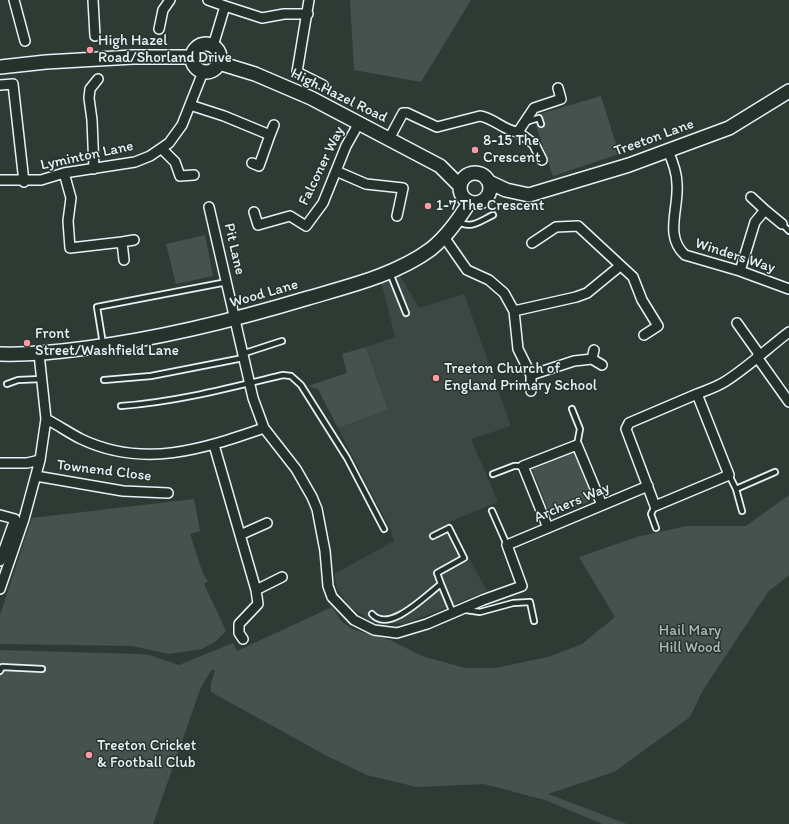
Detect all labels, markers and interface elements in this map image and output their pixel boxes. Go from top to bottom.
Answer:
place label: High Hazel Road/Shorland Drive [98,32,232,67]
marker: High Hazel Road/Shorland Drive [85,45,95,55]
street label: High Hazel Road [288,65,390,127]
street label: Treeton Lane [612,115,696,161]
street label: Falconer Way [295,124,349,208]
place label: 8-15 The Crescent [483,132,541,167]
street label: Lyminton Lane [39,137,135,175]
marker: 8-15 The Crescent [470,145,480,155]
place label: 1-7 The Crescent [436,197,544,215]
marker: 1-7 The Crescent [423,201,433,211]
street label: Pit Lane [219,221,249,277]
street label: Winders Way [693,235,777,277]
street label: Wood Lane [228,276,300,312]
place label: Front Street/Washfield Lane [35,325,179,360]
marker: Front Street/Washfield Lane [22,338,32,348]
place label: Treeton Church of England Primary School [444,360,597,395]
marker: Treeton Church of England Primary School [431,373,441,383]
street label: Townend Close [56,456,152,486]
street label: Archers Way [531,479,613,527]
park label: Hail Mary Hill Wood [659,622,721,657]
place label: Treeton Cricket & Football Club [97,737,196,772]
marker: Treeton Cricket & Football Club [84,750,94,760]

